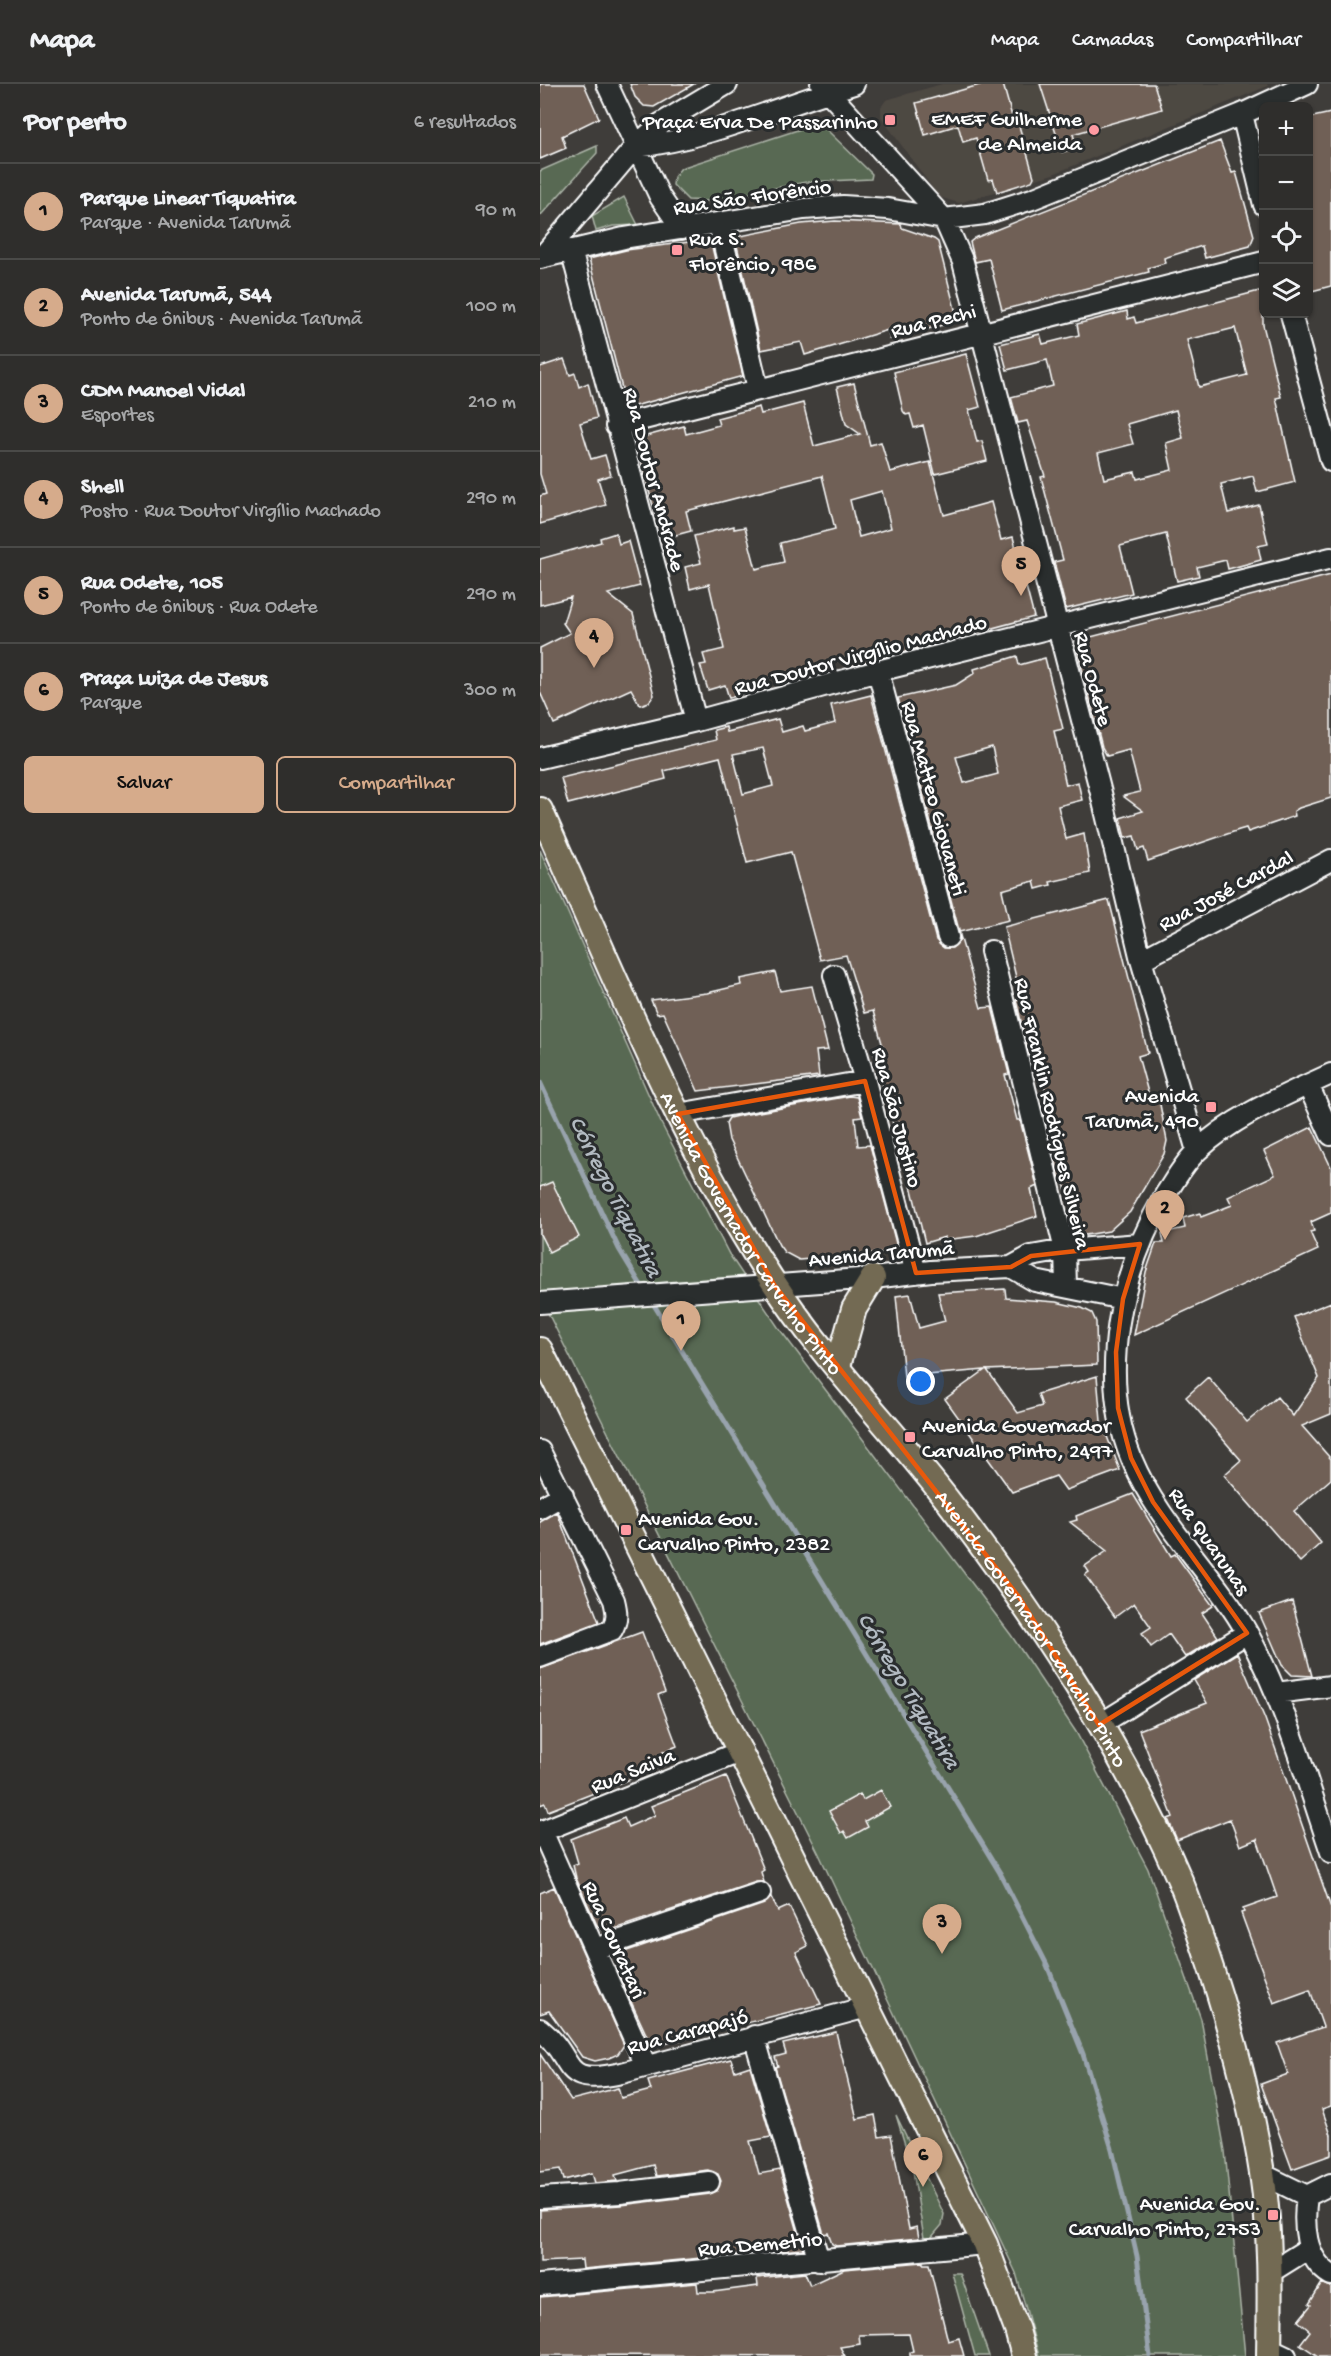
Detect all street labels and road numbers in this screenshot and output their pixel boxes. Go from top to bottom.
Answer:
street label: Rua São Florêncio [672,175,833,223]
street label: Rua Pechi [889,300,979,346]
street label: Rua Doutor Andrade [615,385,689,575]
street label: Rua Doutor Virgílio Machado [732,611,990,703]
street label: Rua Odete [1066,629,1116,730]
street label: Rua Matteo Giovaneti [894,699,971,899]
street label: Rua José Cardal [1155,846,1299,939]
street label: Rua Franklin Rodrigues Silveira [1006,976,1094,1253]
street label: Rua São Justino [864,1045,926,1191]
street label: Avenida Governador Carvalho Pinto [652,1088,847,1382]
street label: Avenida Tarumã [807,1237,956,1275]
street label: Rua Quarunas [1161,1483,1255,1602]
street label: Avenida Governador Carvalho Pinto [927,1486,1131,1773]
street label: Rua Saiva [588,1744,680,1801]
street label: Rua Couratari [575,1877,650,2004]
street label: Rua Carapajó [625,2005,751,2063]
street label: Rua Demetrio [697,2228,824,2264]

